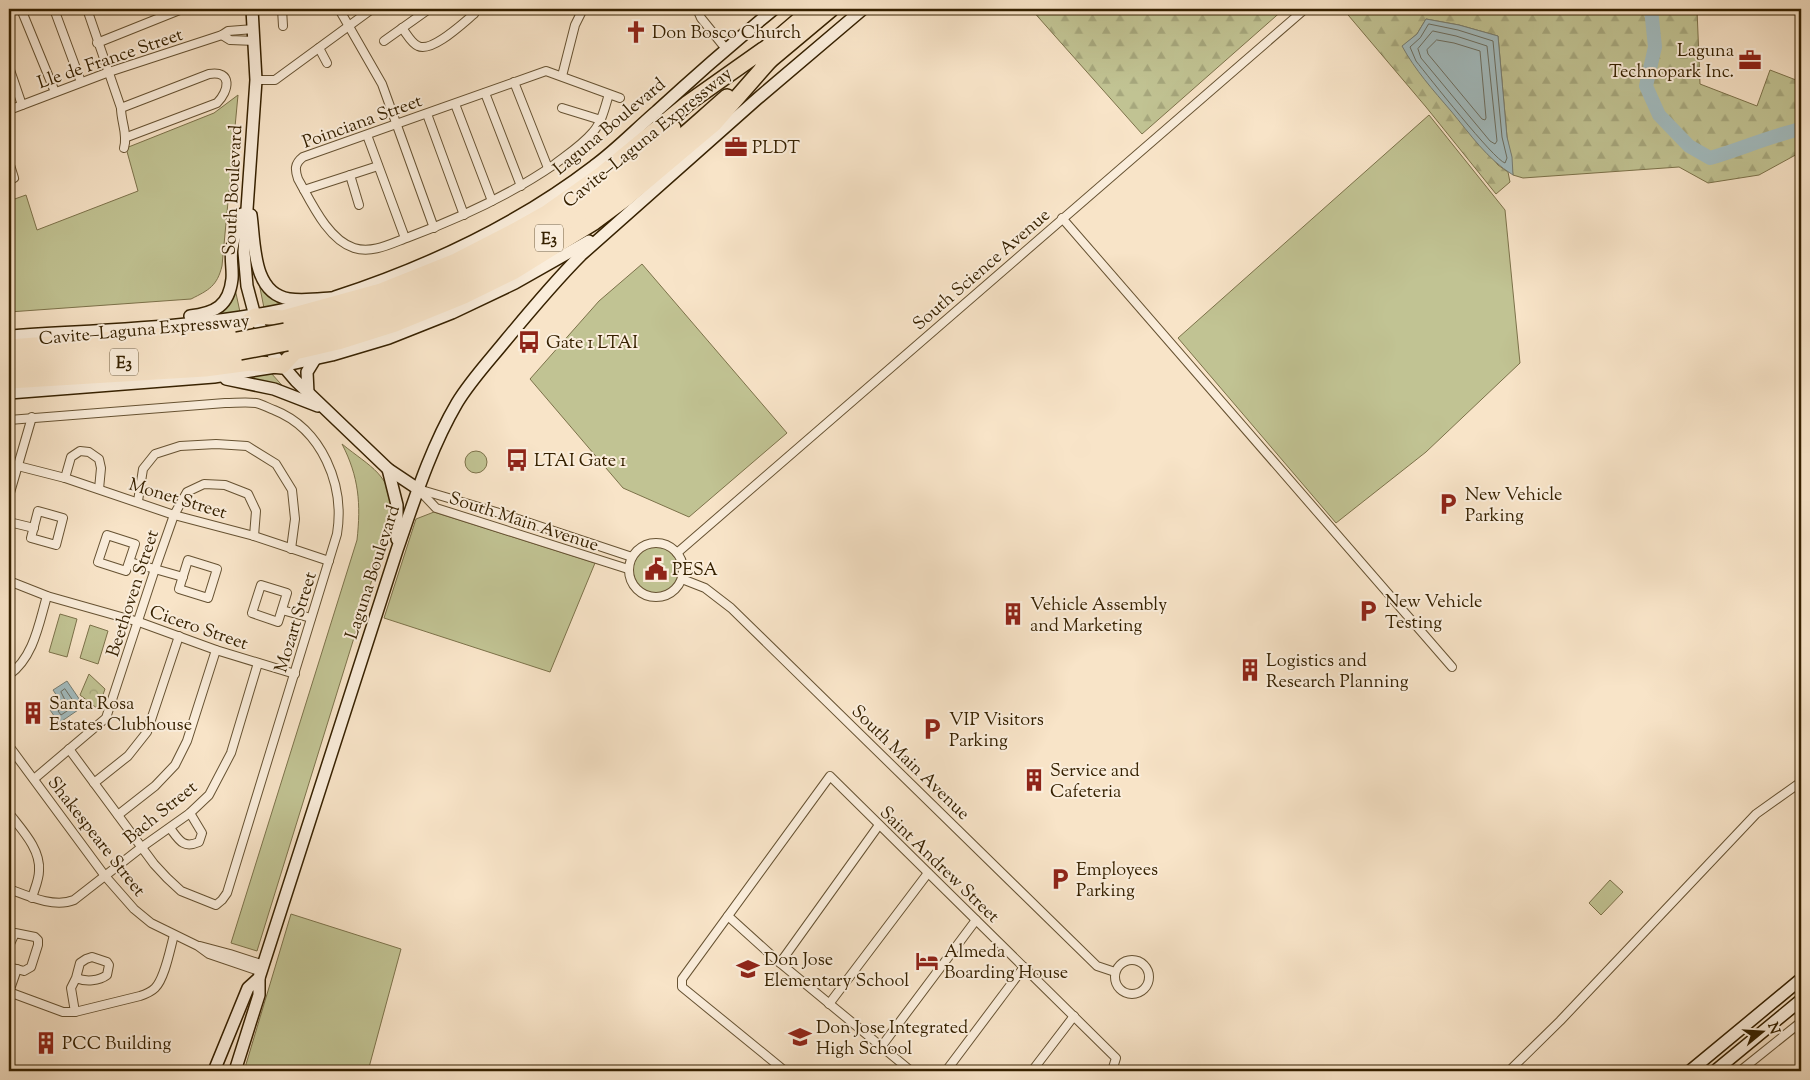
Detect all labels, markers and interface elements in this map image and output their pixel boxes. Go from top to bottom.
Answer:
church icon: Don Bosco Church [623,19,649,45]
place label: Don Bosco Church [652,21,802,47]
street label: Lle de France Street [34,23,187,97]
place label: Laguna Technopark Inc. [1609,39,1734,86]
office icon: Laguna Technopark Inc. [1737,47,1763,73]
street label: Cavite–Laguna Expressway [558,62,739,215]
street label: Laguna Boulevard [548,73,672,182]
street label: Poinciana Street [299,89,426,157]
street label: South Boulevard [218,124,250,256]
office icon: PLDT [723,134,749,160]
place label: PLDT [752,136,800,162]
street label: South Science Avenue [908,203,1057,338]
road number: E3 [535,224,563,252]
street label: Cavite–Laguna Expressway [38,309,251,353]
bus stop icon: Gate 1 LTAI [516,329,542,355]
place label: Gate 1 LTAI [546,331,638,357]
road number: E3 [110,348,138,376]
bus stop icon: LTAI Gate 1 [504,447,530,473]
place label: LTAI Gate 1 [534,449,626,475]
street label: Monet Street [125,473,230,527]
place label: New Vehicle Parking [1465,483,1562,530]
street label: South Main Avenue [445,486,602,559]
parking icon: New Vehicle Parking [1435,491,1461,517]
street label: Laguna Boulevard [340,502,408,643]
street label: Beethoven Street [101,527,167,660]
public building icon: PESA [643,556,669,582]
place label: PESA [672,558,718,584]
street label: Mozart Street [269,569,325,676]
place label: New Vehicle Testing [1385,590,1482,637]
place label: Vehicle Assembly and Marketing [1030,593,1167,640]
parking icon: New Vehicle Testing [1355,598,1381,624]
street label: Cicero Street [146,600,251,658]
building icon: Vehicle Assembly and Marketing [1000,601,1026,627]
place label: Logistics and Research Planning [1266,649,1409,696]
building icon: Logistics and Research Planning [1237,657,1263,683]
place label: Santa Rosa Estates Clubhouse [49,692,192,739]
building icon: Santa Rosa Estates Clubhouse [20,700,46,726]
street label: South Main Avenue [844,700,975,827]
place label: VIP Visitors Parking [949,708,1044,755]
parking icon: VIP Visitors Parking [919,716,945,742]
place label: Service and Cafeteria [1050,759,1140,806]
building icon: Service and Cafeteria [1021,767,1047,793]
street label: Shakespeare Street [40,772,151,903]
street label: Bach Street [119,776,204,851]
street label: Saint Andrew Street [873,801,1005,930]
place label: Employees Parking [1076,858,1158,905]
parking icon: Employees Parking [1047,866,1073,892]
place label: Almeda Boarding House [944,940,1068,987]
place label: Don Jose Elementary School [764,948,909,995]
hotel icon: Almeda Boarding House [914,948,940,974]
school or university icon: Don Jose Elementary School [735,956,761,982]
north arrow [1738,1008,1788,1058]
place label: Don Jose Integrated High School [816,1016,968,1063]
text: N [1761,1020,1784,1037]
school or university icon: Don Jose Integrated High School [787,1024,813,1050]
building icon: PCC Building [33,1030,59,1056]
place label: PCC Building [62,1032,171,1058]

